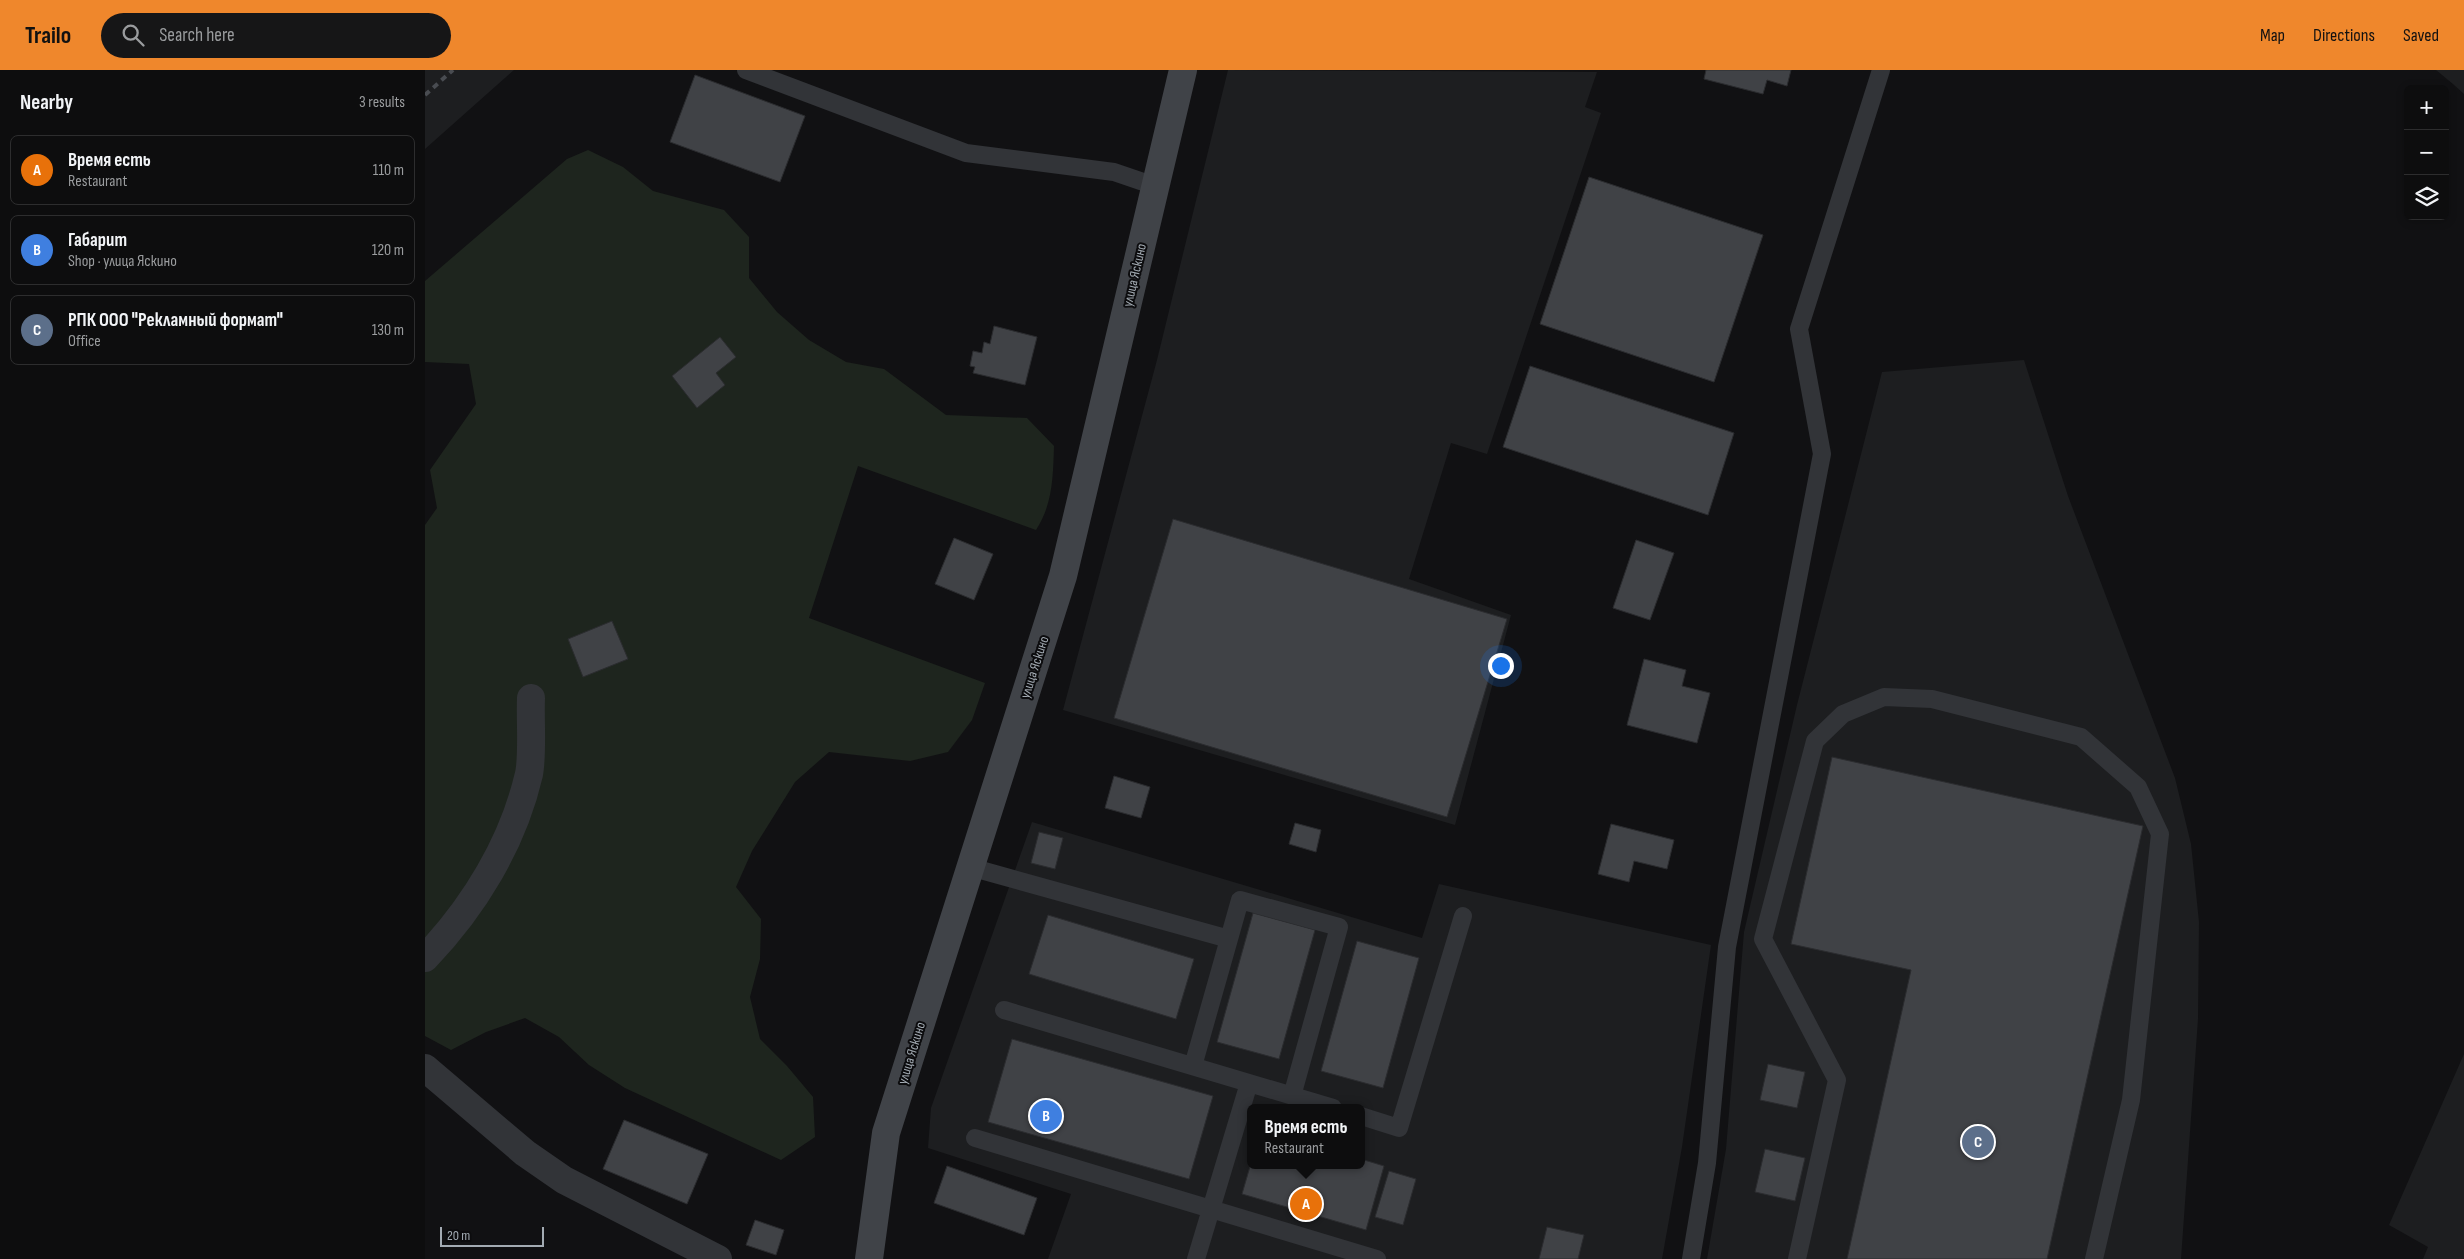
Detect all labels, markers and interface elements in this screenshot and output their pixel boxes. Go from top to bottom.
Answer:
search box [101,13,451,58]
text: Trailo [25,21,71,50]
icon: search [119,21,147,49]
text: Search here [159,24,235,47]
text: Map [2260,25,2285,46]
text: Directions [2313,25,2375,46]
text: Saved [2403,25,2439,46]
map controls [2404,85,2449,220]
button: + [2404,85,2449,130]
text: Nearby [20,90,73,115]
text: 3 results [359,93,405,112]
button: − [2404,130,2449,175]
text: Время есть [68,149,151,172]
text: A [33,161,41,180]
text: 110 m [373,161,404,180]
text: Restaurant [68,172,127,191]
button: layers [2404,175,2449,220]
text: Габарит [68,229,127,252]
text: B [33,241,41,260]
text: 120 m [372,241,404,260]
street label: улица Яскино [1119,242,1150,308]
text: Shop · улица Яскино [68,252,177,271]
text: РПК ООО "Рекламный формат" [68,309,283,332]
text: C [33,321,41,340]
text: 130 m [372,321,404,340]
text: Office [68,332,101,351]
street label: улица Яскино [1016,634,1053,700]
your location [1488,653,1514,679]
street label: улица Яскино [894,1020,929,1086]
pin: B [1030,1097,1062,1135]
popup [1247,1104,1365,1169]
text: Время есть [1265,1116,1347,1139]
pin: C [1962,1123,1994,1161]
text: Restaurant [1265,1139,1324,1158]
pin: A [1290,1185,1322,1223]
scale bar [440,1224,544,1247]
text: 20 m [447,1227,470,1244]

